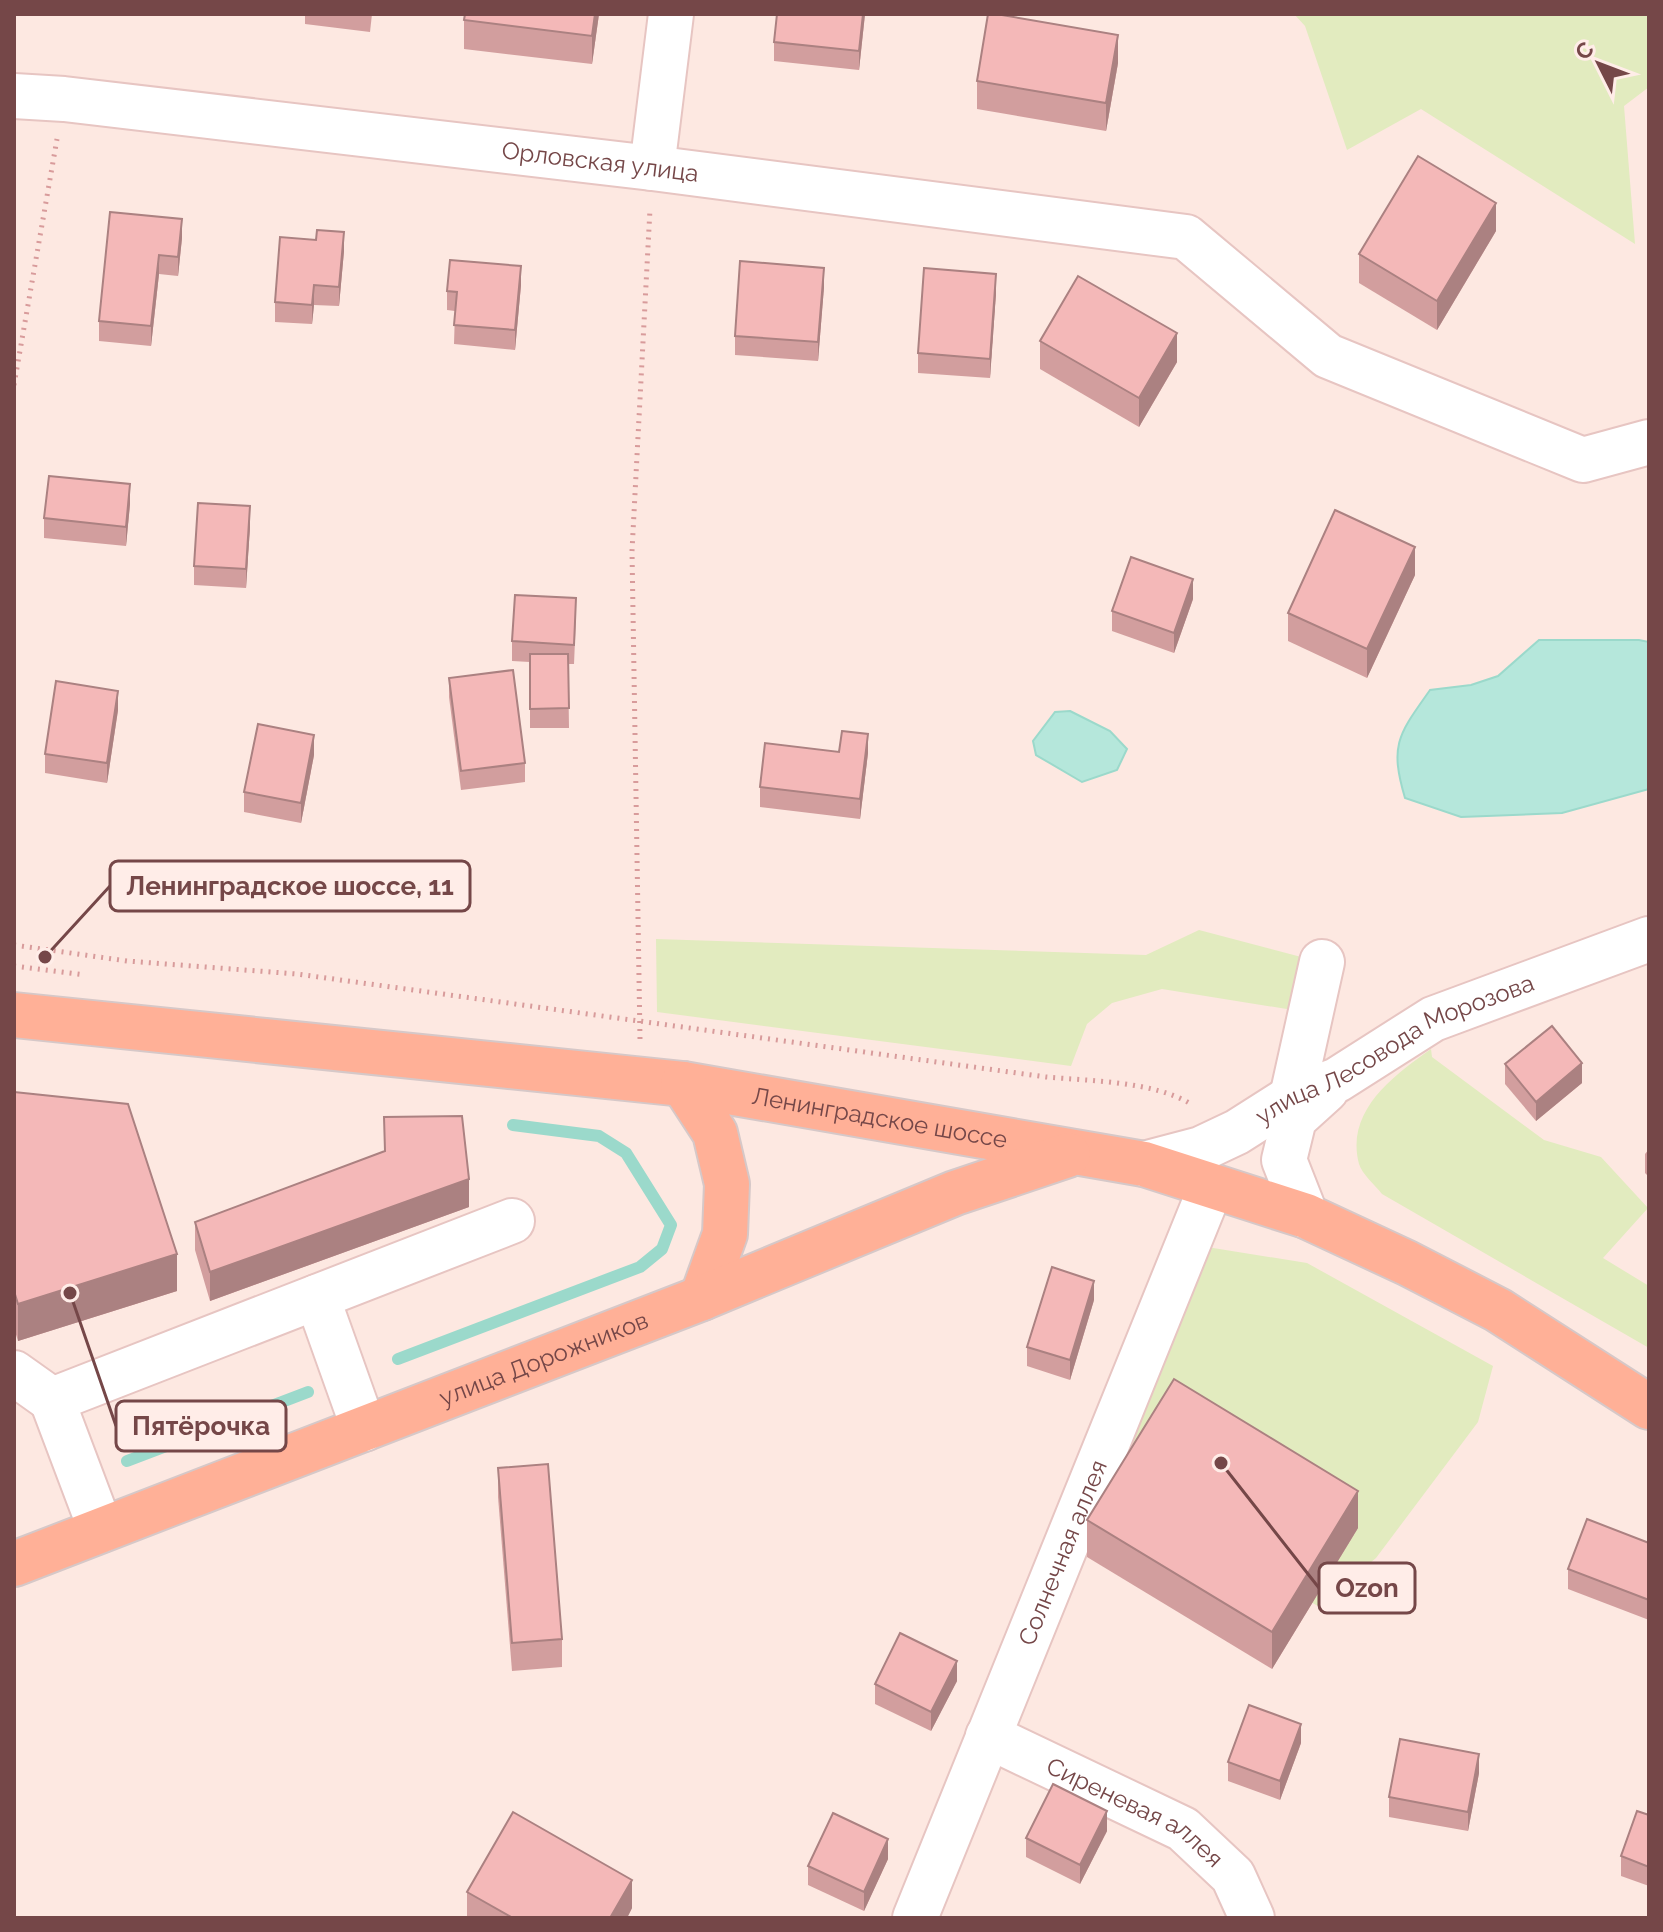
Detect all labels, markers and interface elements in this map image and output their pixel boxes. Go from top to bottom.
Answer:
north arrow [1559,24,1639,104]
text: С [1569,36,1599,65]
street label: Орловская улица [500,135,700,188]
callout: Ленинградское шоссе, 11 [110,861,470,911]
text: Ленинградское шоссе, 11 [126,871,454,901]
street label: улица Лесовода Морозова [1250,968,1538,1130]
street label: Ленинградское шоссе [750,1081,1009,1154]
street label: улица Дорожников [435,1305,652,1412]
callout: Пятёрочка [116,1401,286,1451]
text: Пятёрочка [132,1411,270,1441]
street label: Солнечная аллея [1012,1456,1113,1650]
callout: Ozon [1319,1563,1415,1613]
text: Ozon [1335,1573,1399,1603]
street label: Сиреневая аллея [1042,1751,1229,1873]

